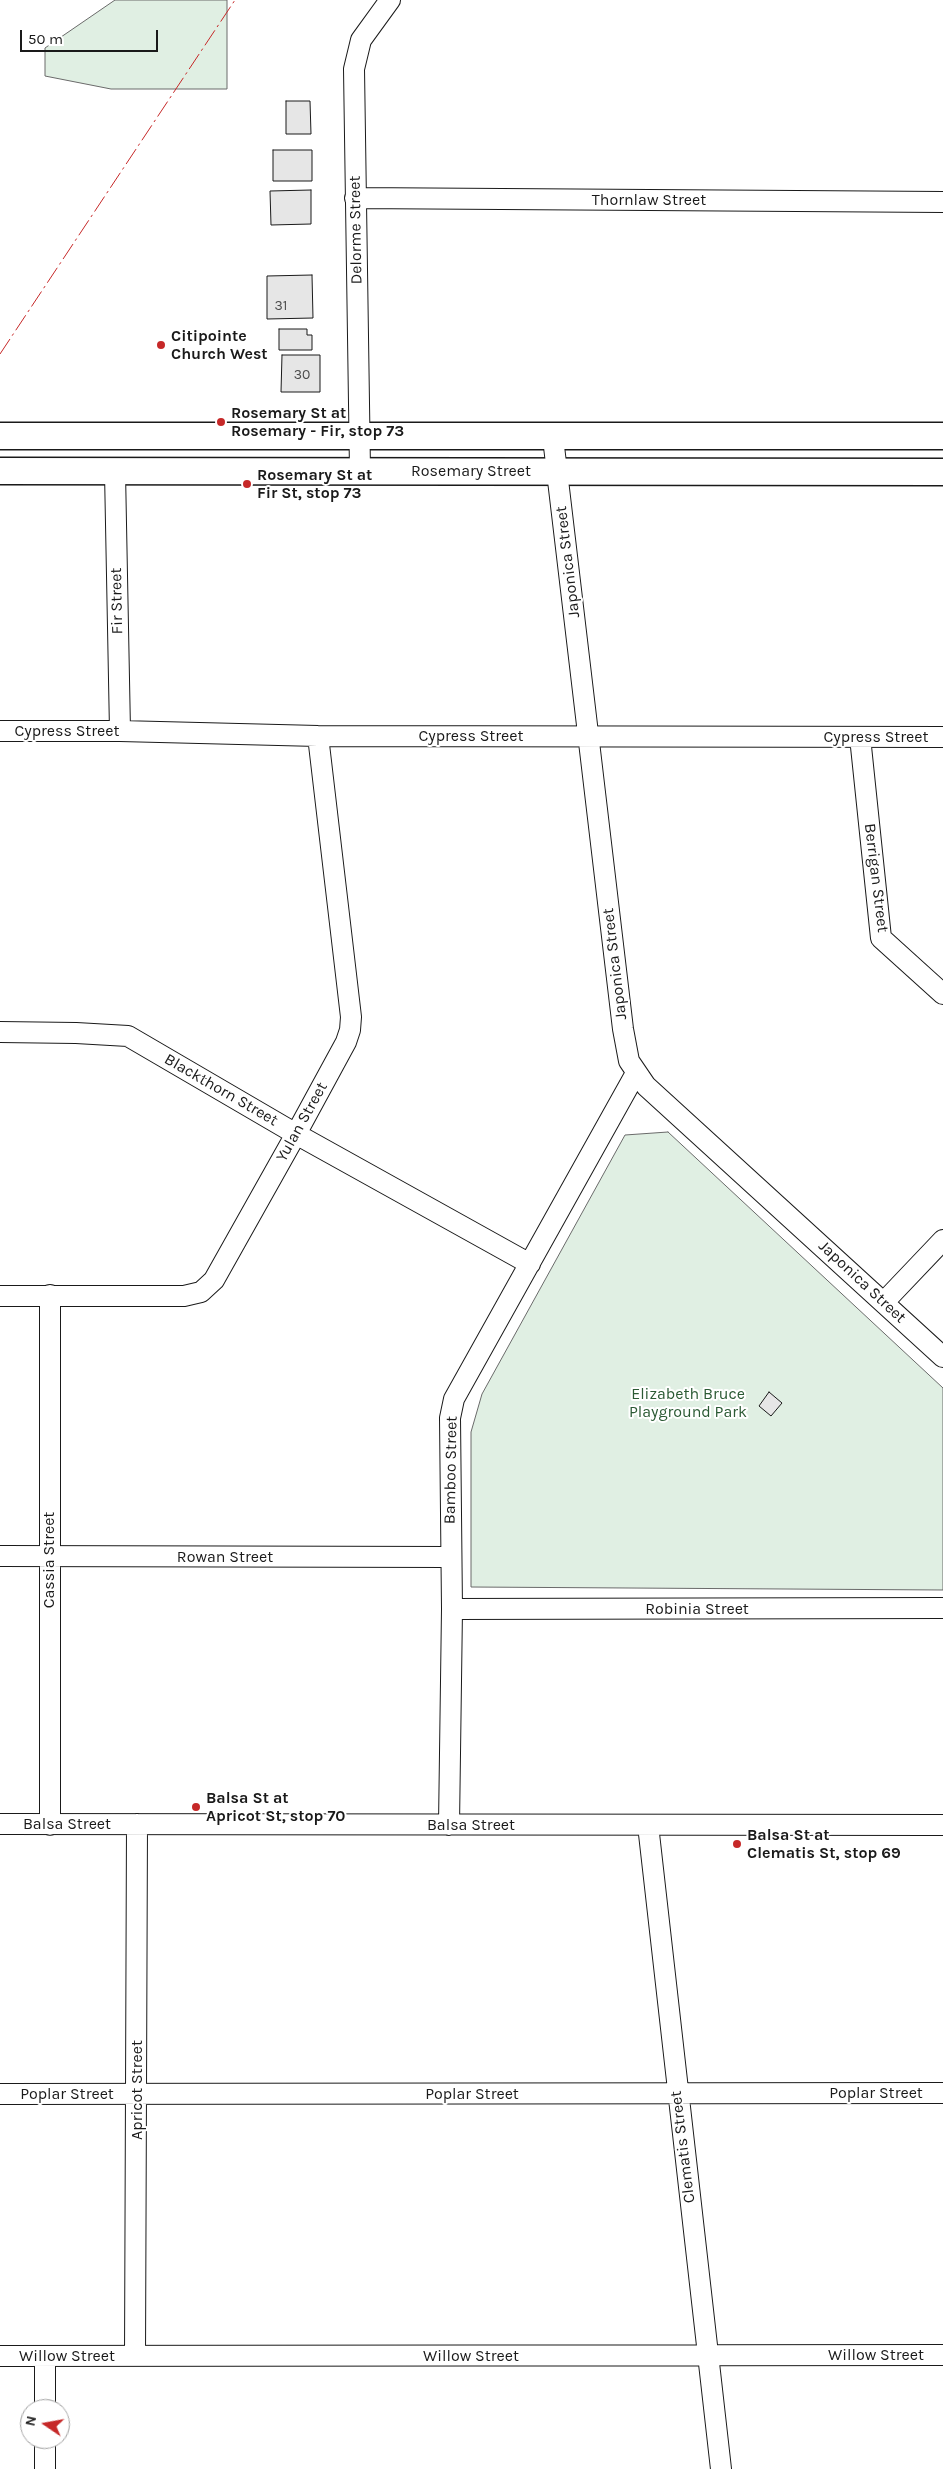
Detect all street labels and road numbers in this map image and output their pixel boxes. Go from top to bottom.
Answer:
street label: Delorme Street [345,175,367,285]
street label: Thornlaw Street [592,190,706,210]
street label: Rosemary Street [411,461,531,481]
street label: Japonica Street [552,505,584,619]
street label: Fir Street [107,568,127,634]
street label: Cypress Street [14,721,120,741]
street label: Cypress Street [418,726,524,746]
street label: Cypress Street [823,727,929,747]
street label: Berrigan Street [860,822,892,934]
street label: Japonica Street [599,907,631,1021]
street label: Blackthorn Street [161,1050,281,1130]
street label: Yulan Street [272,1079,332,1165]
street label: Japonica Street [814,1237,910,1327]
street label: Bamboo Street [440,1416,462,1524]
street label: Cassia Street [39,1512,59,1608]
street label: Rowan Street [177,1547,273,1567]
street label: Robinia Street [645,1599,749,1619]
street label: Balsa Street [23,1814,111,1834]
street label: Balsa Street [427,1815,515,1835]
street label: Apricot Street [127,2040,147,2140]
street label: Poplar Street [829,2083,923,2103]
street label: Poplar Street [20,2084,114,2104]
street label: Poplar Street [425,2084,519,2104]
street label: Clematis Street [667,2090,699,2204]
street label: Willow Street [828,2345,924,2365]
street label: Willow Street [19,2346,115,2366]
street label: Willow Street [423,2346,519,2366]

